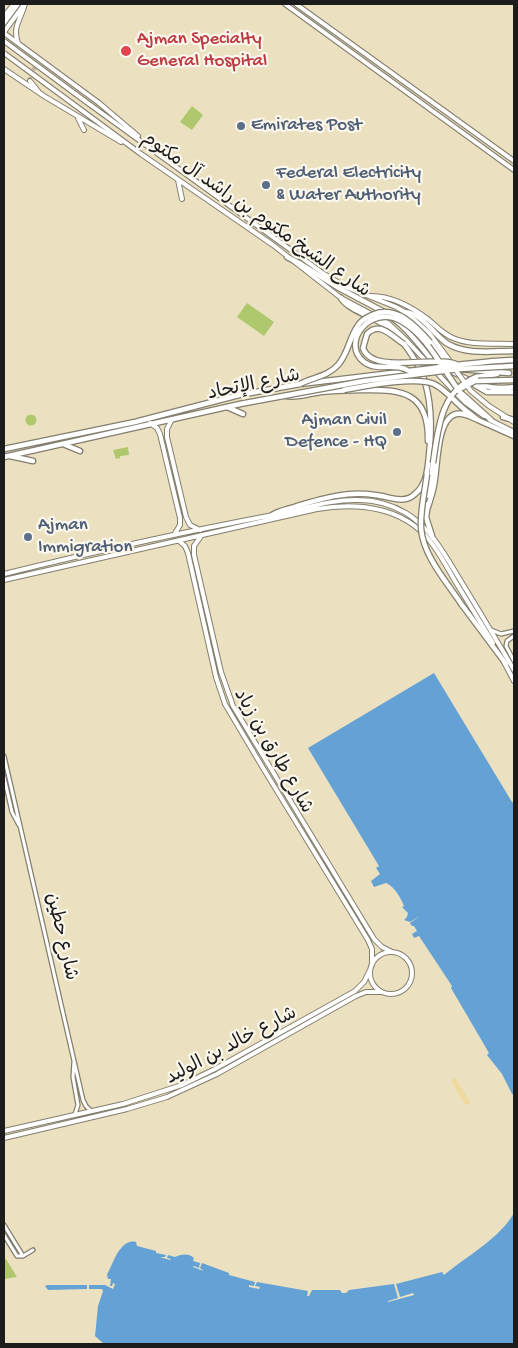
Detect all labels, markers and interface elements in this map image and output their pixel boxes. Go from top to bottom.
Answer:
place label: Ajman Specialty General Hospital [137,29,267,73]
marker: Ajman Specialty General Hospital [119,44,133,58]
place label: Emirates Post [251,115,362,137]
marker: Emirates Post [235,120,247,132]
street label: شارع الشيخ مكتوم بن راشد آل مكتوم [136,128,374,304]
place label: Federal Electricity & Water Authority [276,163,421,207]
marker: Federal Electricity & Water Authority [260,179,272,191]
street label: شارع الإتحاد [206,365,302,407]
place label: Ajman Civil Defence - HQ [285,410,387,454]
marker: Ajman Civil Defence - HQ [391,426,403,438]
place label: Ajman Immigration [38,515,133,559]
marker: Ajman Immigration [22,531,34,543]
street label: شارع طارق بن زياد [227,686,317,818]
street label: شارع حطين [39,891,81,983]
street label: شارع خالد بن الوليد [163,1003,301,1091]

